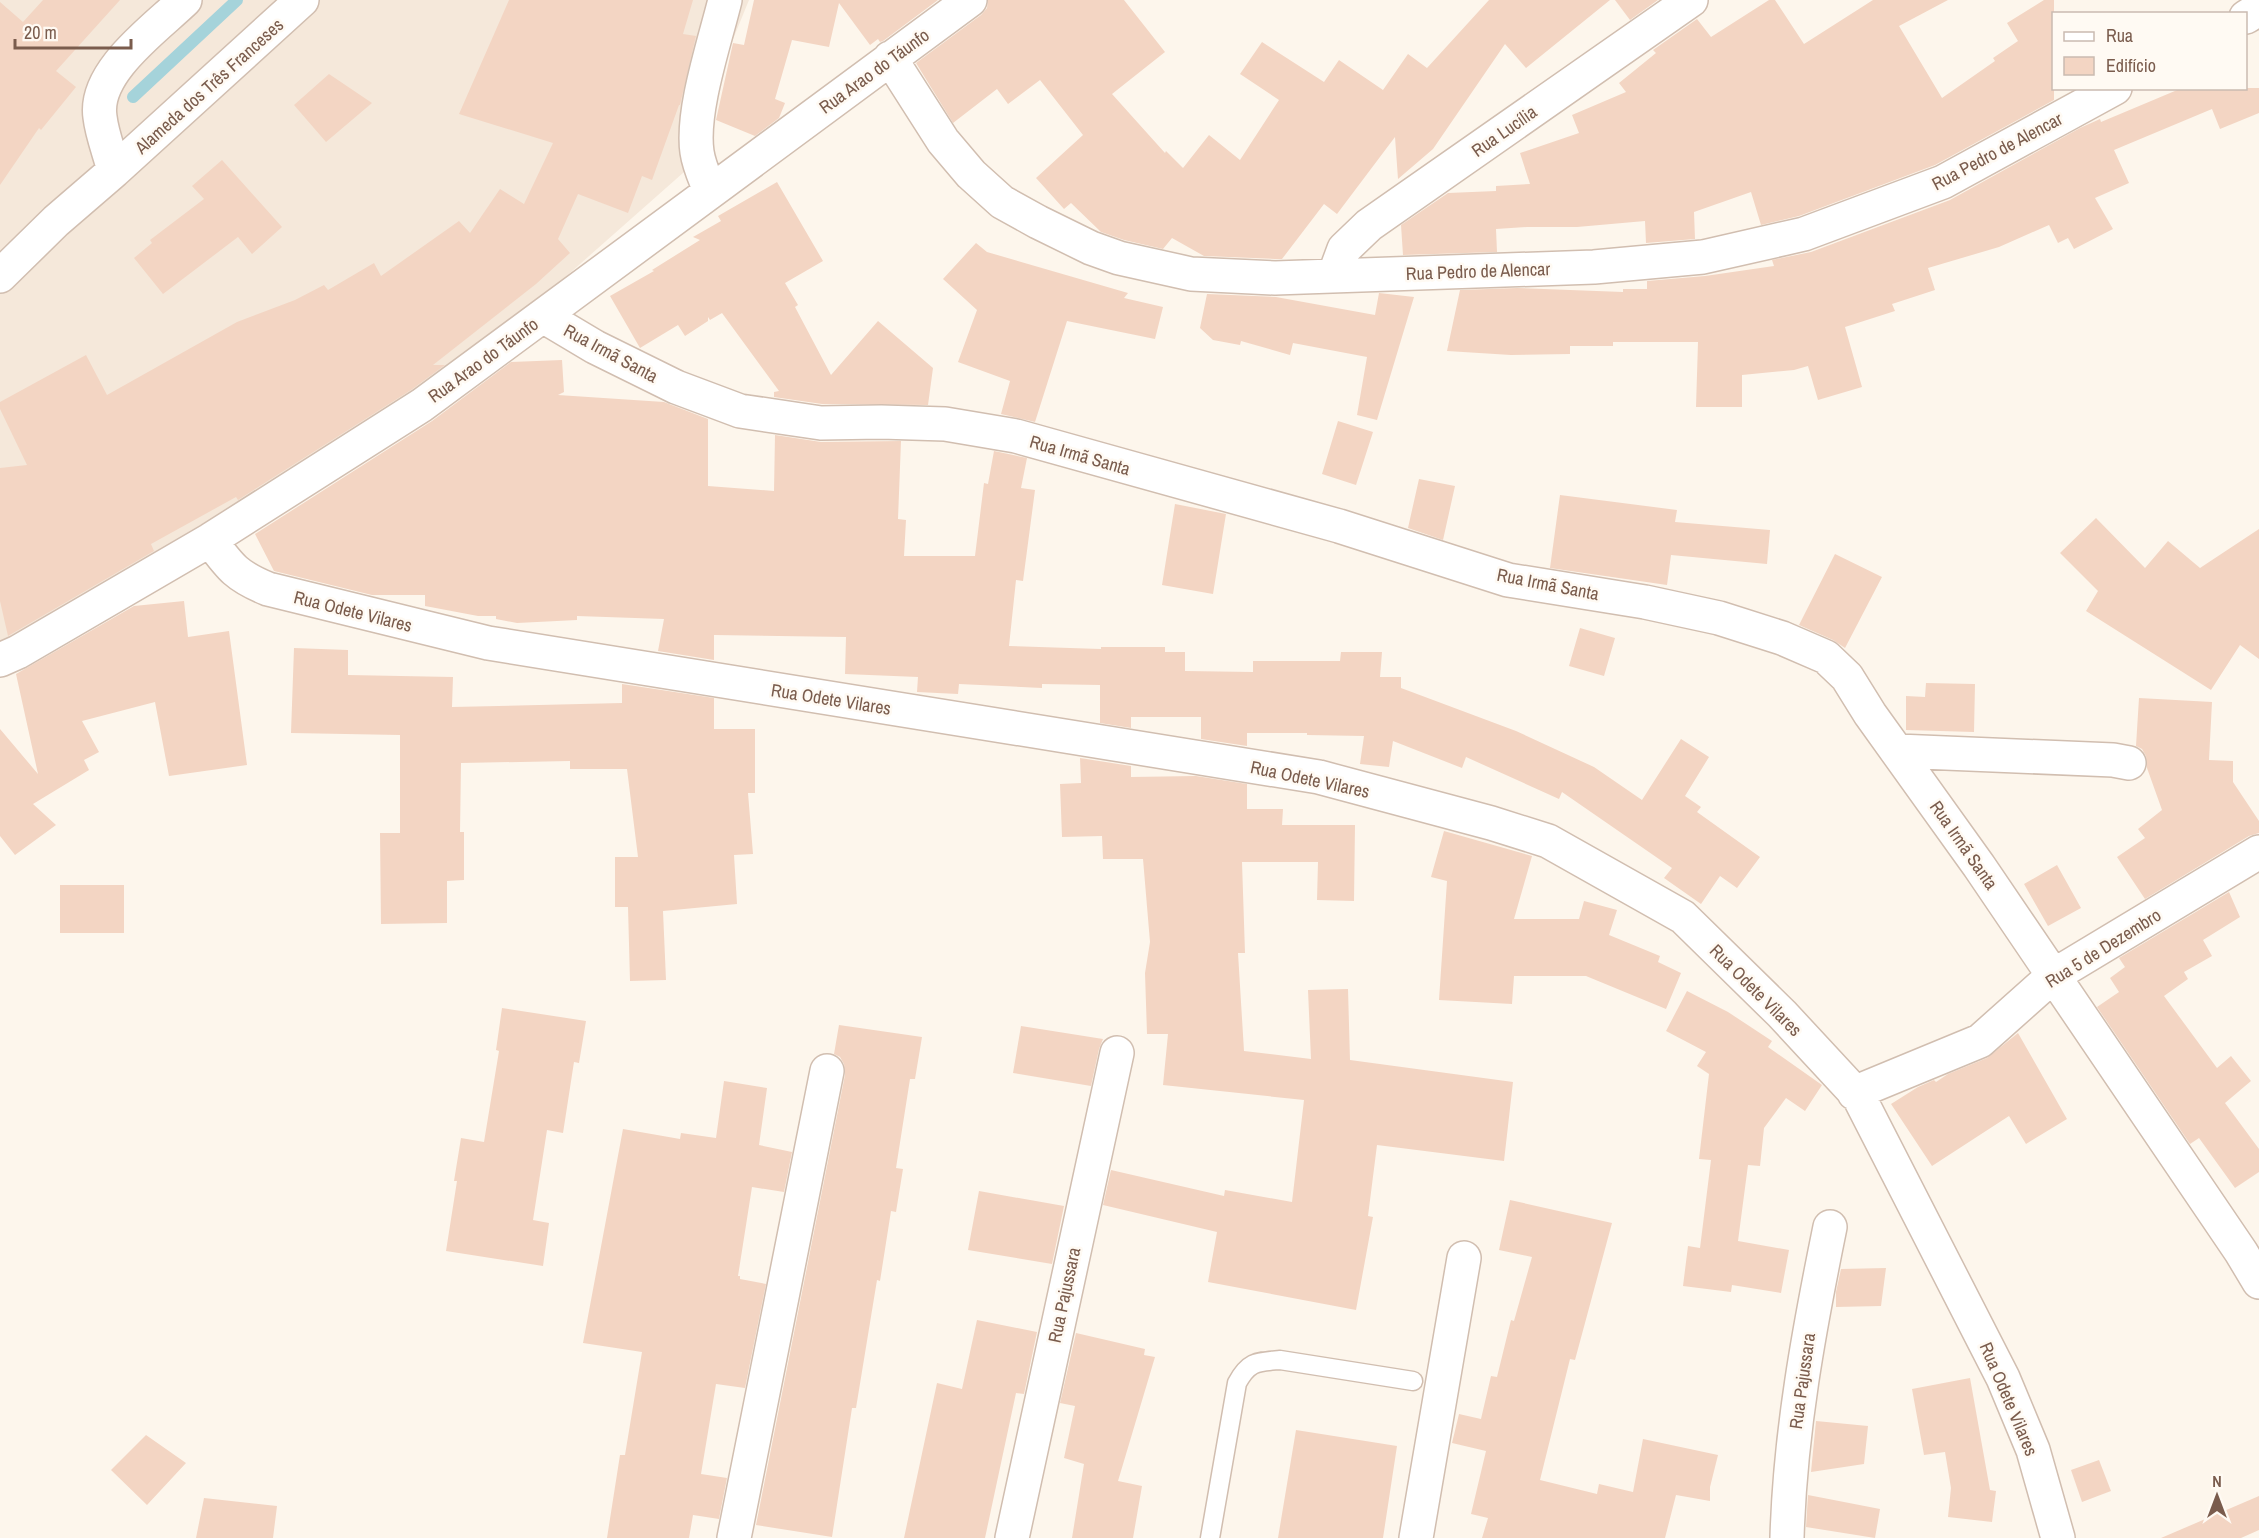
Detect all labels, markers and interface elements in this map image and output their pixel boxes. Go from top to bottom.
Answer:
scale bar [15,12,130,50]
street label: Alameda dos Três Franceses [129,12,289,160]
legend [2052,12,2247,90]
text: 20 m [24,20,57,45]
street label: Rua Arao do Táunfo [814,23,934,119]
text: Rua [2106,23,2133,48]
text: Edifício [2106,53,2156,78]
street label: Rua Lucília [1466,99,1542,163]
street label: Rua Pedro de Alencar [1927,106,2067,196]
street label: Rua Pedro de Alencar [1405,256,1551,286]
street label: Rua Arao do Táunfo [423,312,543,408]
street label: Rua Irmã Santa [559,318,663,388]
street label: Rua Irmã Santa [1027,429,1133,481]
street label: Rua Irmã Santa [1495,562,1601,606]
street label: Rua Odete Vilares [291,584,415,638]
street label: Rua Odete Vilares [769,677,893,721]
street label: Rua Odete Vilares [1248,754,1372,804]
street label: Rua Irmã Santa [1924,795,2004,895]
street label: Rua 5 de Dezembro [2040,902,2166,994]
street label: Rua Odete Vilares [1704,938,1808,1042]
street label: Rua Pajussara [1042,1245,1086,1345]
street label: Rua Pajussara [1783,1331,1821,1431]
street label: Rua Odete Vilares [1974,1338,2044,1460]
north arrow [2187,1466,2247,1526]
text: N [2212,1470,2222,1492]

